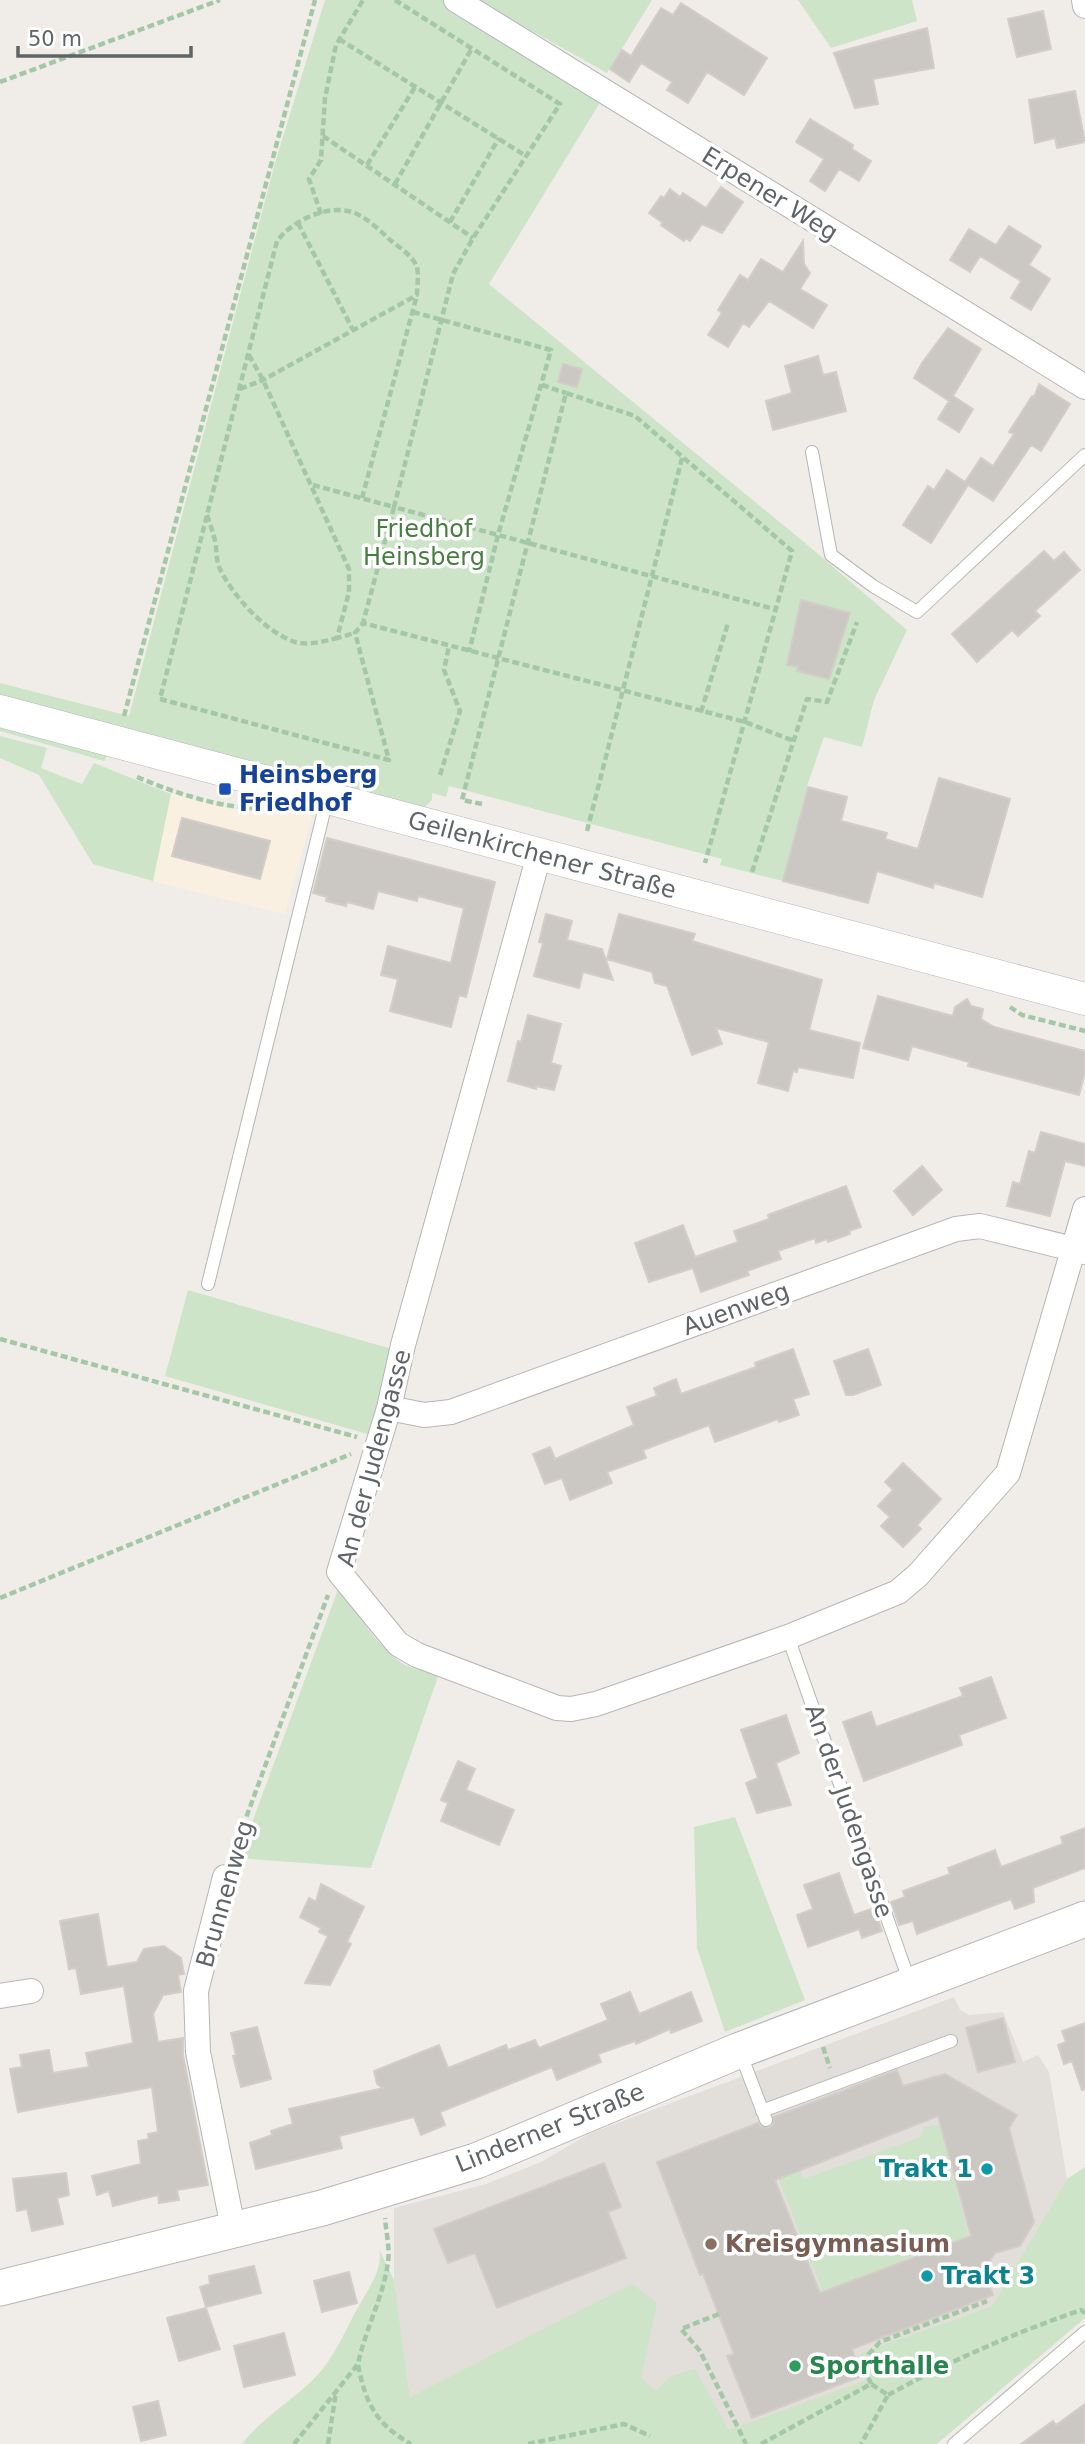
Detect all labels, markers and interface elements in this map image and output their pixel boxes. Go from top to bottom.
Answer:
scale bar [18,14,191,58]
text: 50 m [28,27,82,51]
street label: Erpener Weg [697,141,843,247]
park label: Friedhof Heinsberg [363,515,485,571]
place label: Heinsberg Friedhof [239,761,377,817]
marker: Heinsberg Friedhof [217,781,233,797]
street label: Geilenkirchener Straße [405,806,679,904]
street label: Auenweg [679,1277,793,1341]
street label: An der Judengasse [331,1346,417,1570]
street label: An der Judengasse [799,1701,899,1921]
street label: Brunnenweg [191,1817,259,1971]
street label: Linderner Straße [451,2077,649,2179]
place label: Trakt 1 [879,2155,973,2183]
marker: Trakt 1 [979,2161,995,2177]
place label: Kreisgymnasium [725,2230,950,2258]
marker: Kreisgymnasium [703,2236,719,2252]
place label: Trakt 3 [941,2262,1035,2290]
marker: Trakt 3 [919,2268,935,2284]
place label: Sporthalle [809,2352,949,2380]
marker: Sporthalle [787,2358,803,2374]

